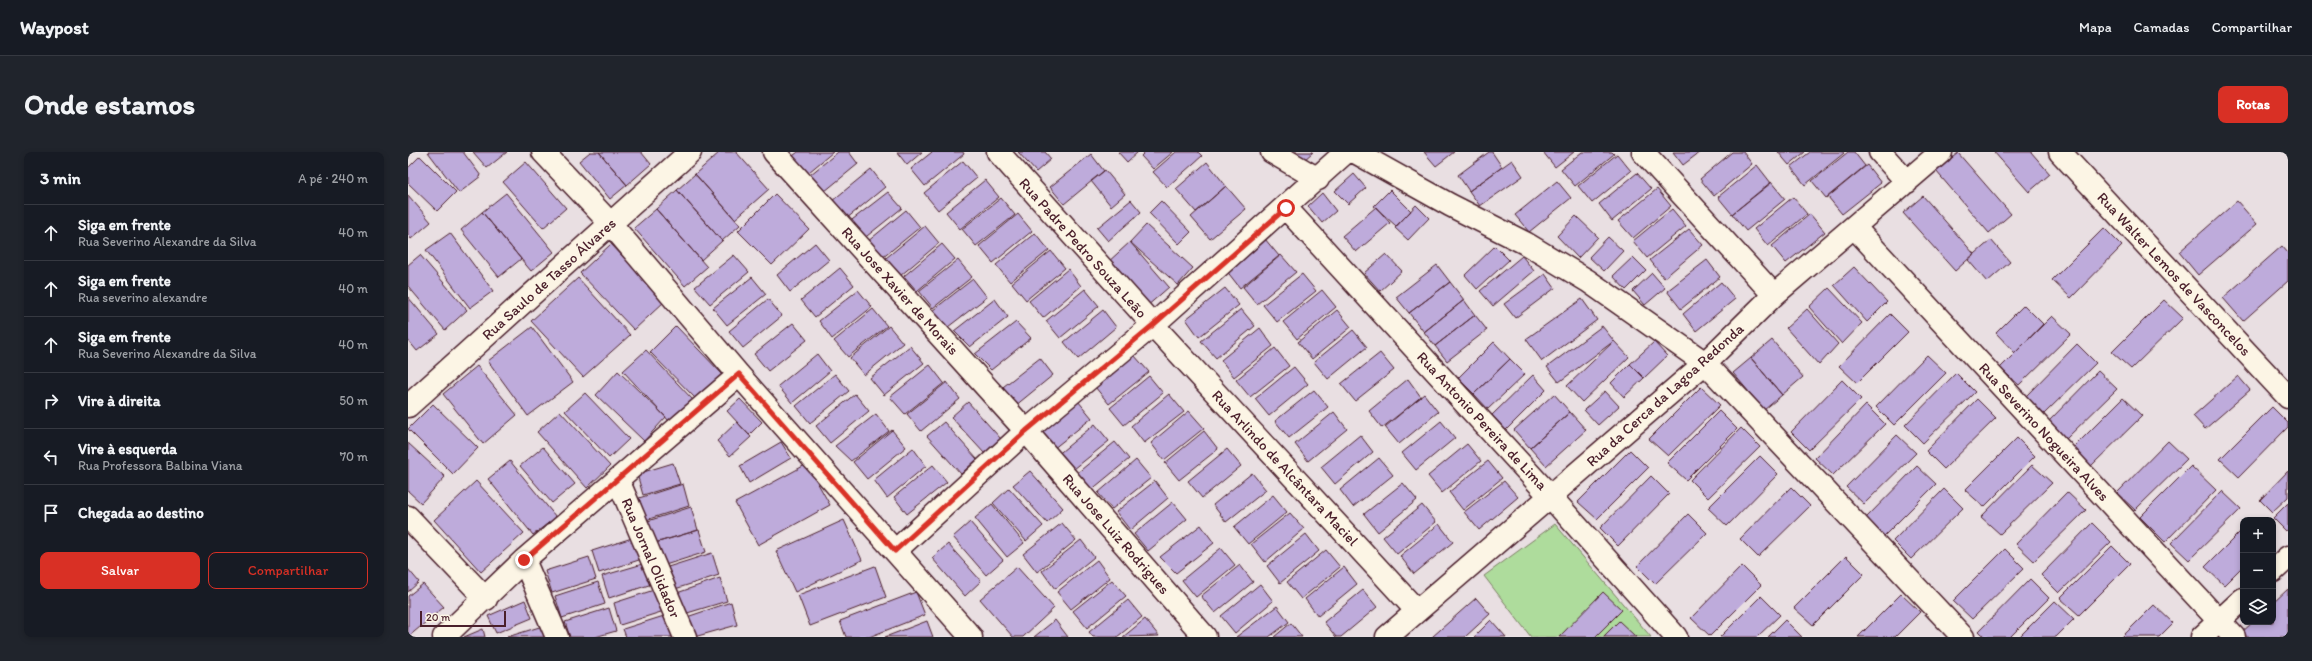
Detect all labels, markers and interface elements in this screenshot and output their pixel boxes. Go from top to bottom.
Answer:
text: Waypost [20,16,89,39]
text: Mapa [2079,19,2112,36]
text: Camadas [2134,19,2190,36]
text: Compartilhar [2212,19,2292,36]
button: Rotas [2218,86,2288,123]
text: Onde estamos [24,87,195,121]
text: 3 min [40,168,81,188]
text: A pé · 240 m [298,171,368,186]
street label: Rua Padre Pedro Souza Leão [1015,174,1151,322]
street label: Rua Walter Lemos de Vasconcelos [2093,188,2255,360]
route start [1277,199,1295,217]
street label: Rua Saulo de Tasso Álvares [478,214,620,344]
text: Siga em frente [78,216,171,234]
icon: ahead [40,222,62,244]
street label: Rua Jose Xavier de Morais [838,223,962,359]
text: 40 m [338,225,368,240]
text: Rua Severino Alexandre da Silva [78,234,257,249]
text: Siga em frente [78,272,171,290]
icon: ahead [40,278,62,300]
text: 40 m [338,281,368,296]
text: Rua severino alexandre [78,290,207,305]
street label: Rua da Cerca da Lagoa Redonda [1583,319,1748,470]
text: Siga em frente [78,328,171,346]
icon: ahead [40,334,62,356]
text: 40 m [338,337,368,352]
text: Rua Severino Alexandre da Silva [78,346,257,361]
street label: Rua Antonio Pereira de Lima [1413,348,1551,494]
street label: Rua Severino Nogueira Alves [1975,359,2113,505]
street label: Rua Arlindo de Alcântara Maciel [1208,386,1363,550]
icon: right [40,390,62,412]
text: Vire à direita [78,392,161,410]
text: 50 m [339,393,368,408]
text: Vire à esquerda [78,440,177,458]
icon: left [40,446,62,468]
text: 70 m [340,449,368,464]
text: Rua Professora Balbina Viana [78,458,243,473]
street label: Rua Jose Luiz Rodrigues [1059,470,1174,598]
street label: Rua Jornal Olidador [618,495,684,621]
icon: arrive [40,502,62,524]
text: Chegada ao destino [78,504,204,522]
map controls [2240,517,2276,625]
button: + [2240,517,2276,553]
route end [515,551,533,569]
button: Salvar [40,552,200,589]
button: Compartilhar [208,552,368,589]
button: − [2240,553,2276,589]
button: layers [2240,589,2276,625]
scale bar [420,609,506,628]
text: 20 m [426,611,450,624]

